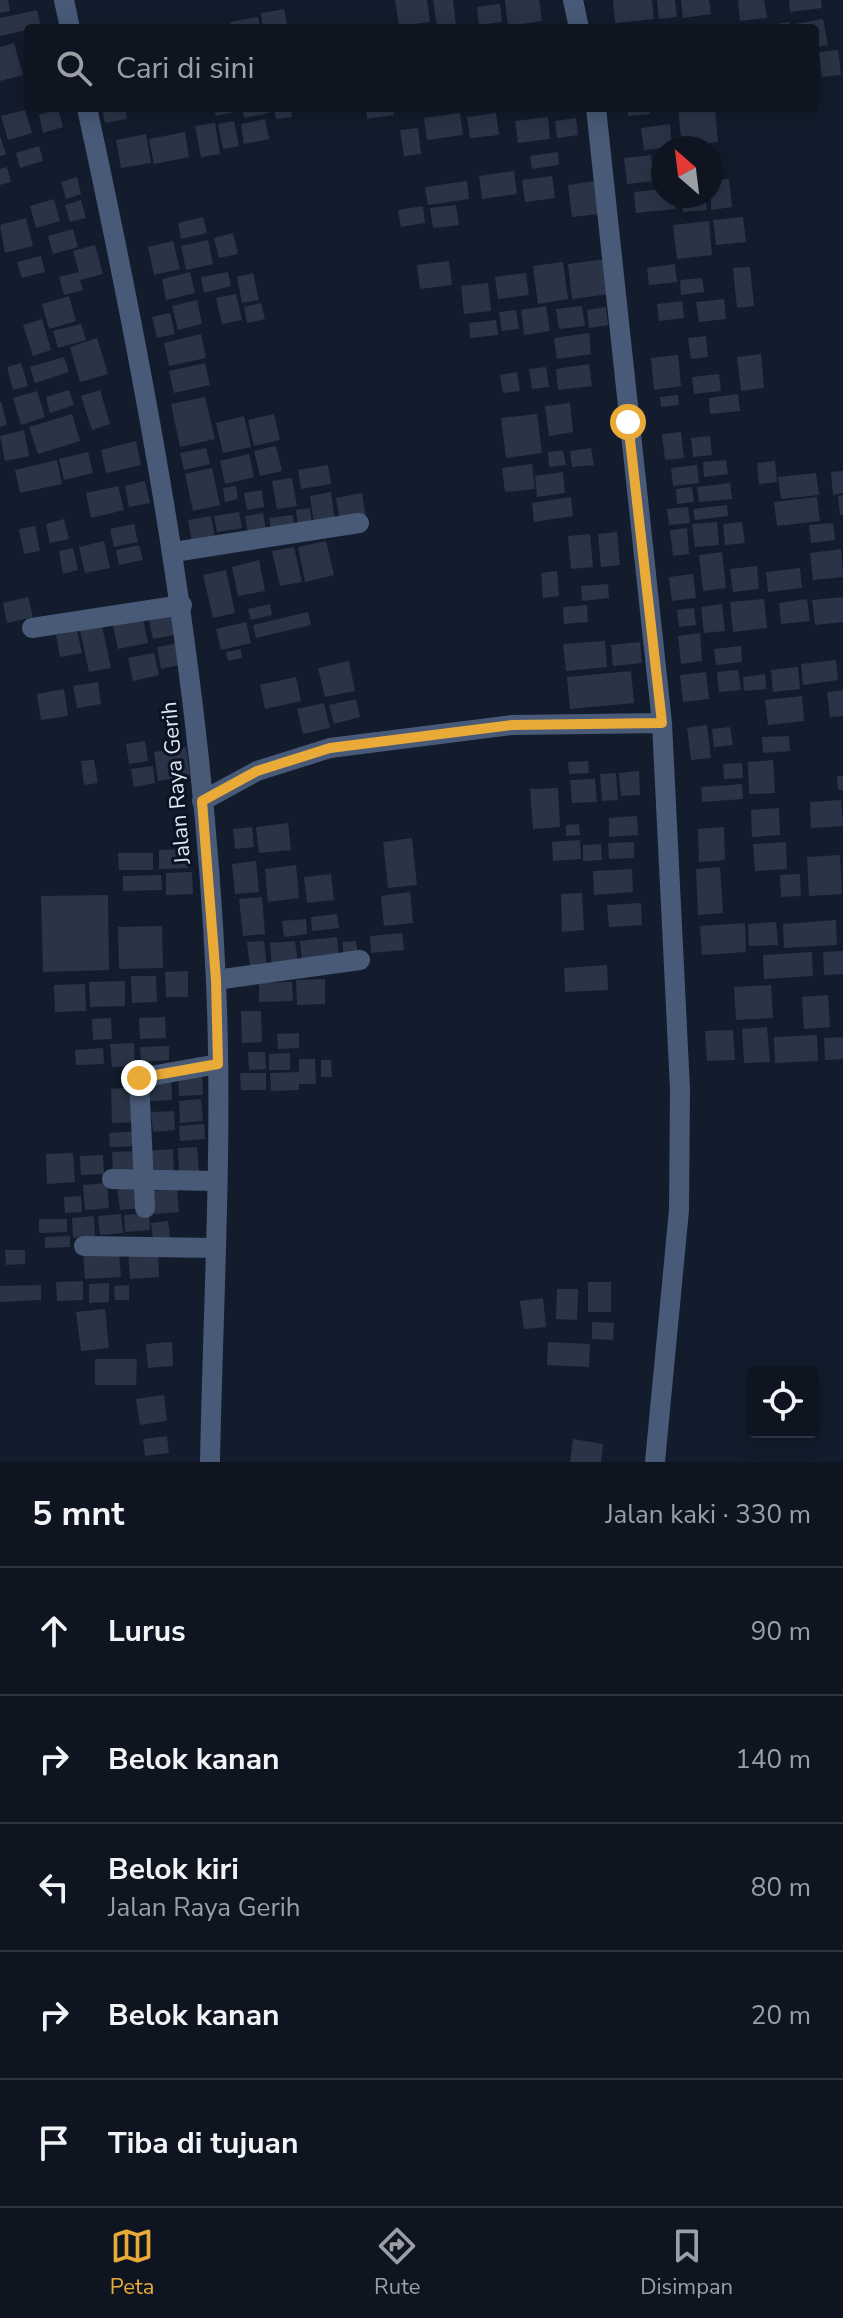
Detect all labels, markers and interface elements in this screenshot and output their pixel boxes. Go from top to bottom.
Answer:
search box [24,24,819,112]
icon: search [52,46,96,90]
text: Cari di sini [116,48,255,89]
north arrow [651,136,723,208]
route start [610,404,646,440]
street label: Jalan Raya Gerih [154,700,198,866]
route end [121,1060,157,1096]
map controls [747,1366,819,1438]
button: locate [747,1366,819,1438]
text: 5 mnt [32,1491,124,1537]
text: Jalan kaki · 330 m [605,1497,811,1532]
icon: ahead [32,1609,76,1653]
text: Lurus [108,1611,186,1652]
text: 90 m [751,1614,811,1649]
icon: right [32,1737,76,1781]
text: Belok kanan [108,1739,280,1780]
text: 140 m [735,1742,811,1777]
text: Belok kiri [108,1849,239,1890]
icon: left [32,1865,76,1909]
text: 80 m [751,1870,811,1905]
text: Jalan Raya Gerih [108,1890,301,1925]
icon: right [32,1993,76,2037]
text: Belok kanan [108,1995,280,2036]
text: 20 m [751,1998,811,2033]
icon: arrive [32,2121,76,2165]
text: Tiba di tujuan [108,2123,299,2164]
tab: Peta [110,2224,154,2302]
tab: Rute [374,2224,420,2302]
tab: Disimpan [640,2224,733,2302]

